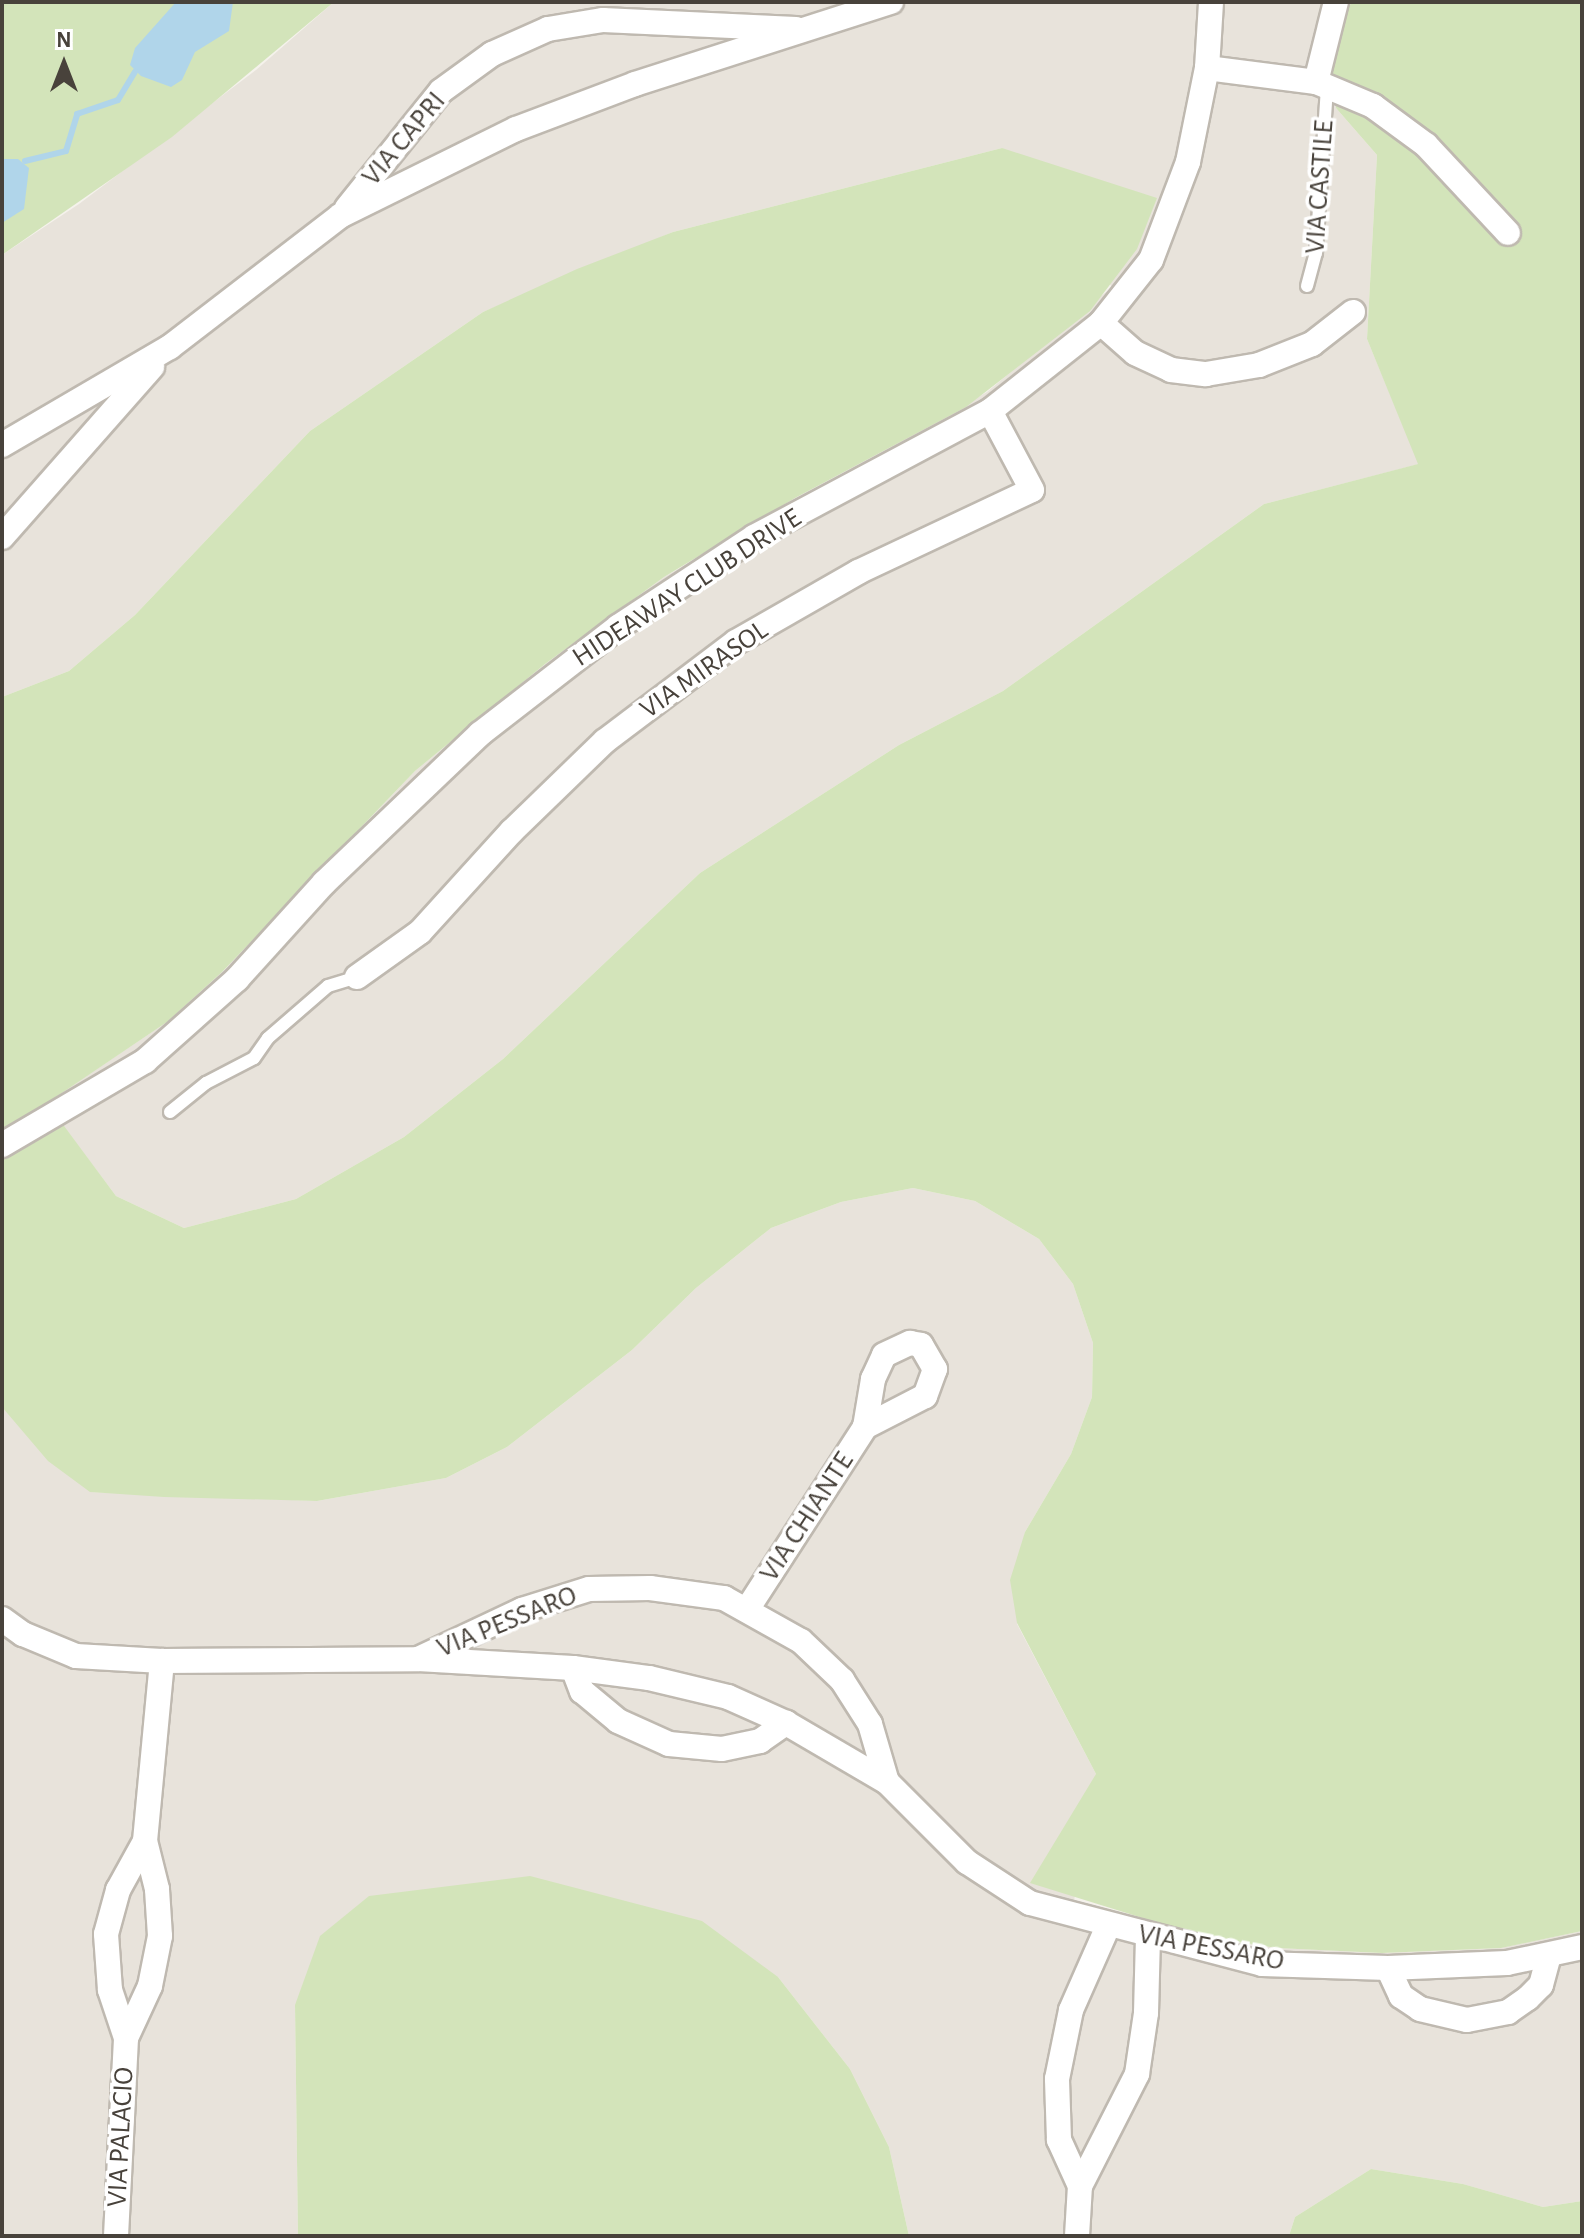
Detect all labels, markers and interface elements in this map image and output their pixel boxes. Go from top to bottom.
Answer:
north arrow [24,24,104,104]
text: N [56,29,72,51]
street label: VIA CAPRI [355,85,453,193]
street label: VIA CASTILE [1299,119,1341,255]
street label: HIDEAWAY CLUB DRIVE [566,502,808,674]
street label: VIA MIRASOL [634,614,774,726]
street label: VIA CHIANTE [753,1446,861,1588]
street label: VIA PESSARO [432,1579,582,1665]
street label: VIA PESSARO [1135,1917,1287,1979]
street label: VIA PALACIO [101,2066,141,2208]

